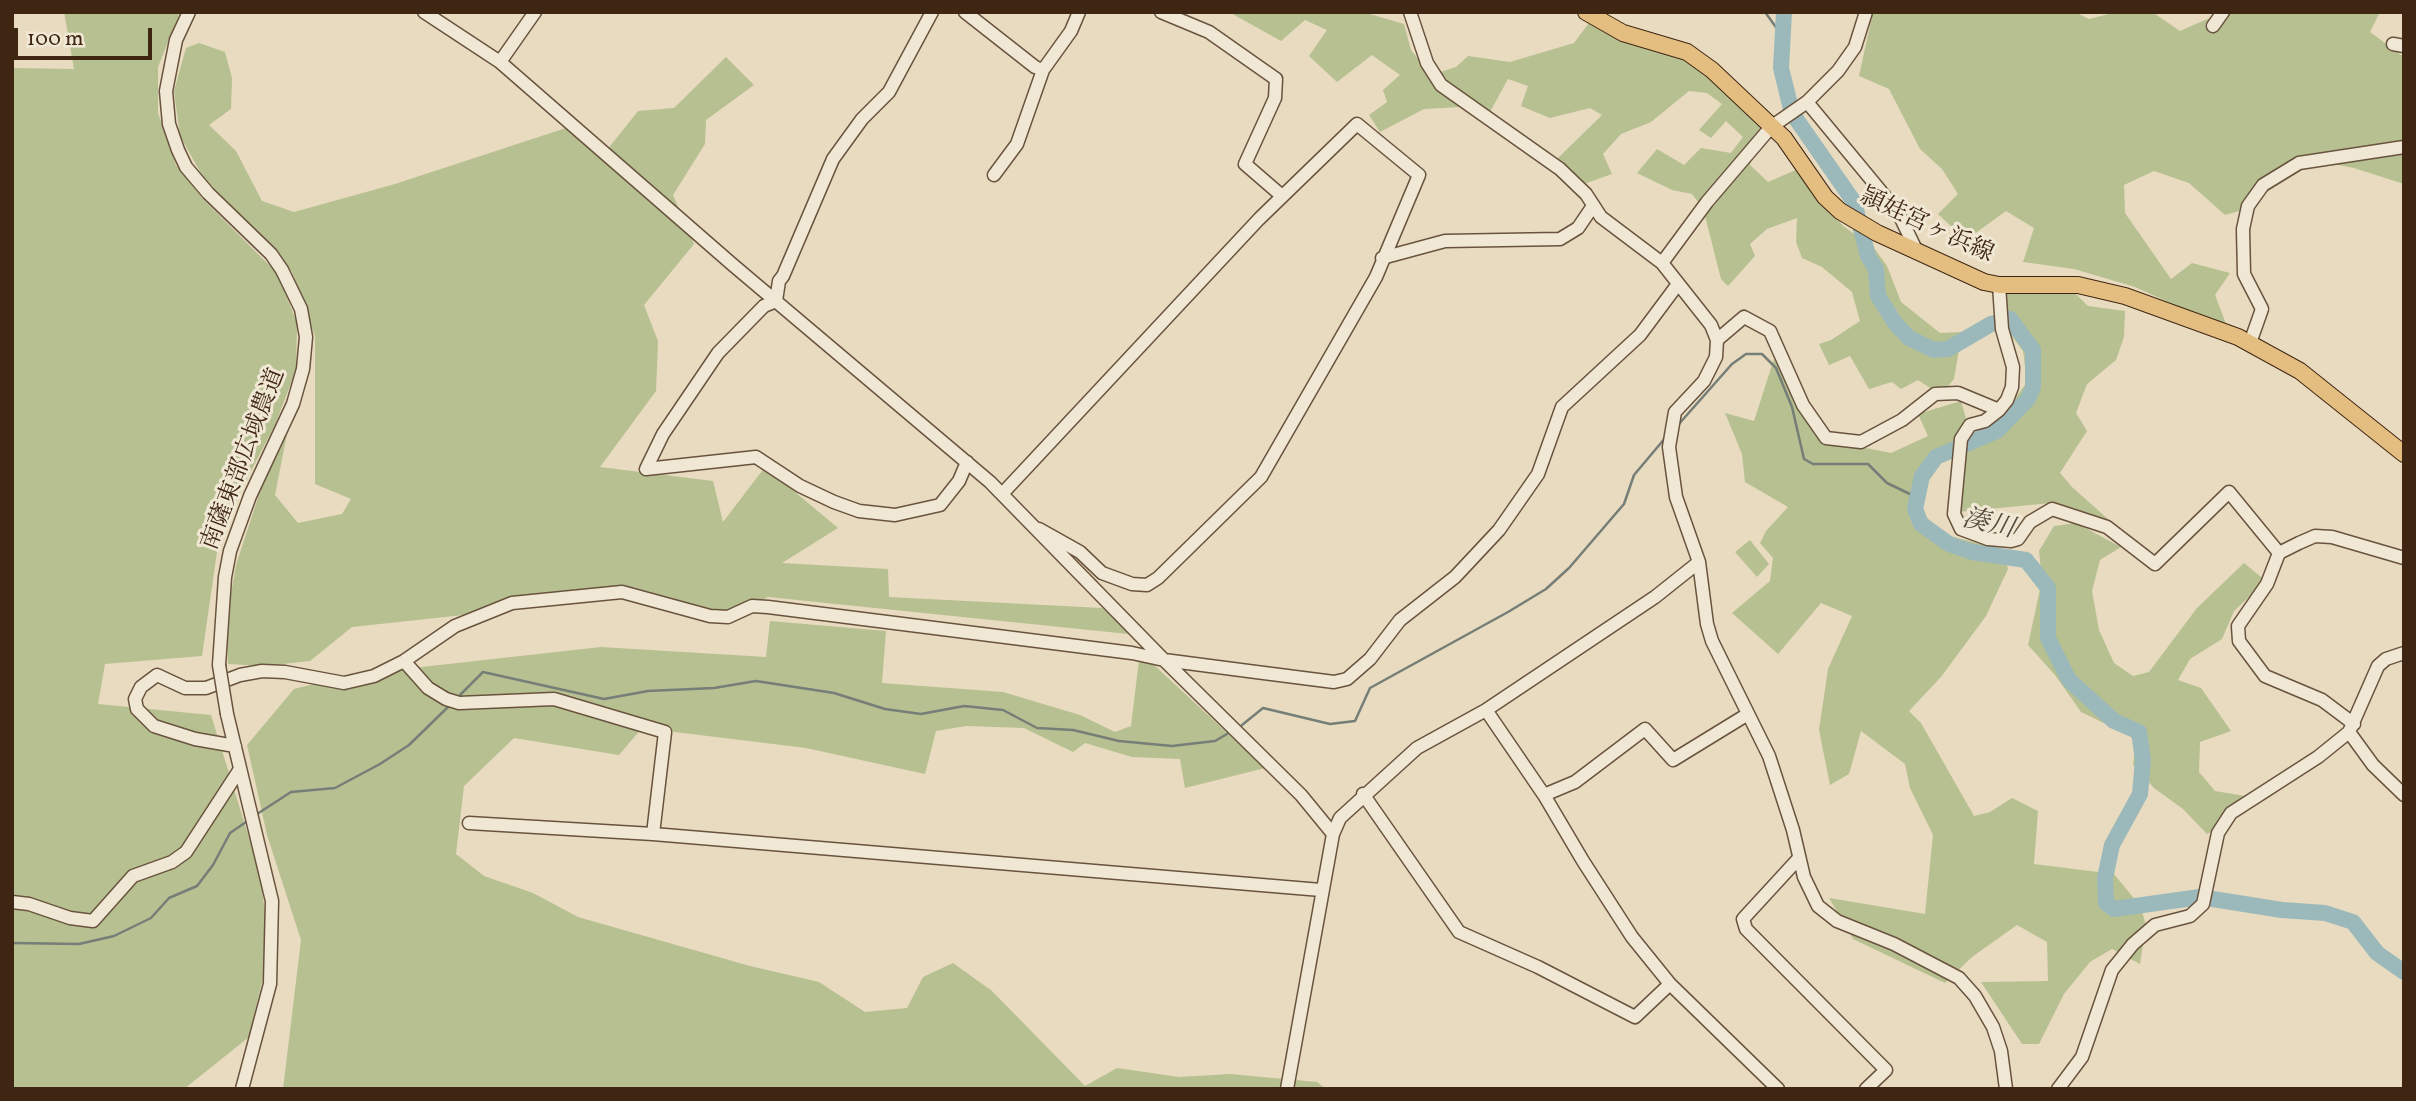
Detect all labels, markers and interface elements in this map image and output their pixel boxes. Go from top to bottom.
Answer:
scale bar [18,14,156,58]
text: 100 m [27,25,84,54]
street label: 頴娃宮ヶ浜線 [1855,184,1997,270]
street label: 南薩東部広域農道 [197,365,293,555]
water label: 湊川 [1959,505,2017,547]

